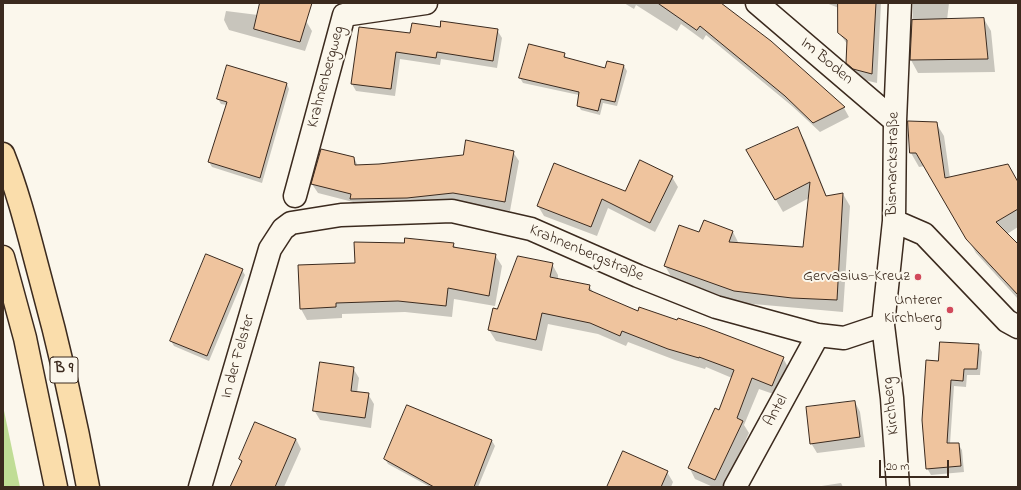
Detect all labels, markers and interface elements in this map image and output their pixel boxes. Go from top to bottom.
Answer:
street label: Krahnenbergweg [304,24,350,130]
street label: Im Boden [796,34,856,90]
street label: Bismarckstraße [883,112,905,216]
street label: Krahnenbergstraße [526,221,646,287]
place label: Gervasius-Kreuz [803,267,910,287]
marker: Gervasius-Kreuz [913,272,923,282]
place label: Unterer Kirchberg [884,291,942,329]
marker: Unterer Kirchberg [945,305,955,315]
street label: In der Felster [218,313,260,401]
road number: B 9 [50,357,78,383]
street label: Kirchberg [879,376,905,436]
street label: Antel [761,392,793,430]
scale bar [881,452,951,478]
text: 20 m [886,458,909,476]

